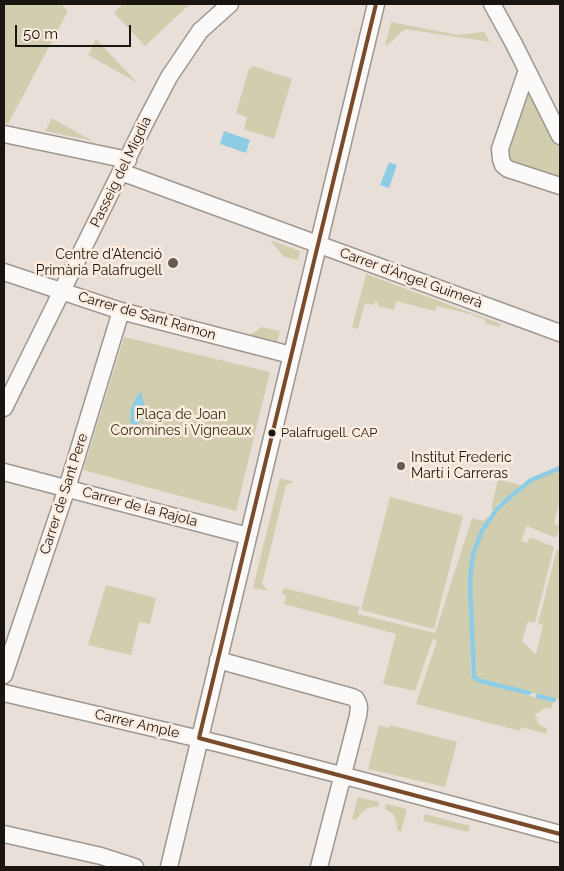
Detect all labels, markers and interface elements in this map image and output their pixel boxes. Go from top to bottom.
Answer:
scale bar [18,15,134,47]
text: 50 m [23,25,58,43]
street label: Passeig del Migdia [87,114,155,230]
street label: Carrer d'Àngel Guimerà [337,244,485,312]
place label: Centre d'Atenció Primària Palafrugell [36,247,162,280]
marker: Centre d'Atenció Primària Palafrugell [166,256,180,270]
street label: Carrer de Sant Ramon [76,288,218,344]
park label: Plaça de Joan Coromines i Vigneaux [111,407,251,440]
place label: Palafrugell. CAP [281,425,377,441]
marker: Palafrugell. CAP [267,428,277,438]
street label: Carrer de Sant Pere [37,431,91,557]
place label: Institut Frederic Martí i Carreras [411,450,512,482]
marker: Institut Frederic Martí i Carreras [395,460,407,472]
street label: Carrer de la Rajola [81,484,199,530]
street label: Carrer Ample [93,706,181,742]

